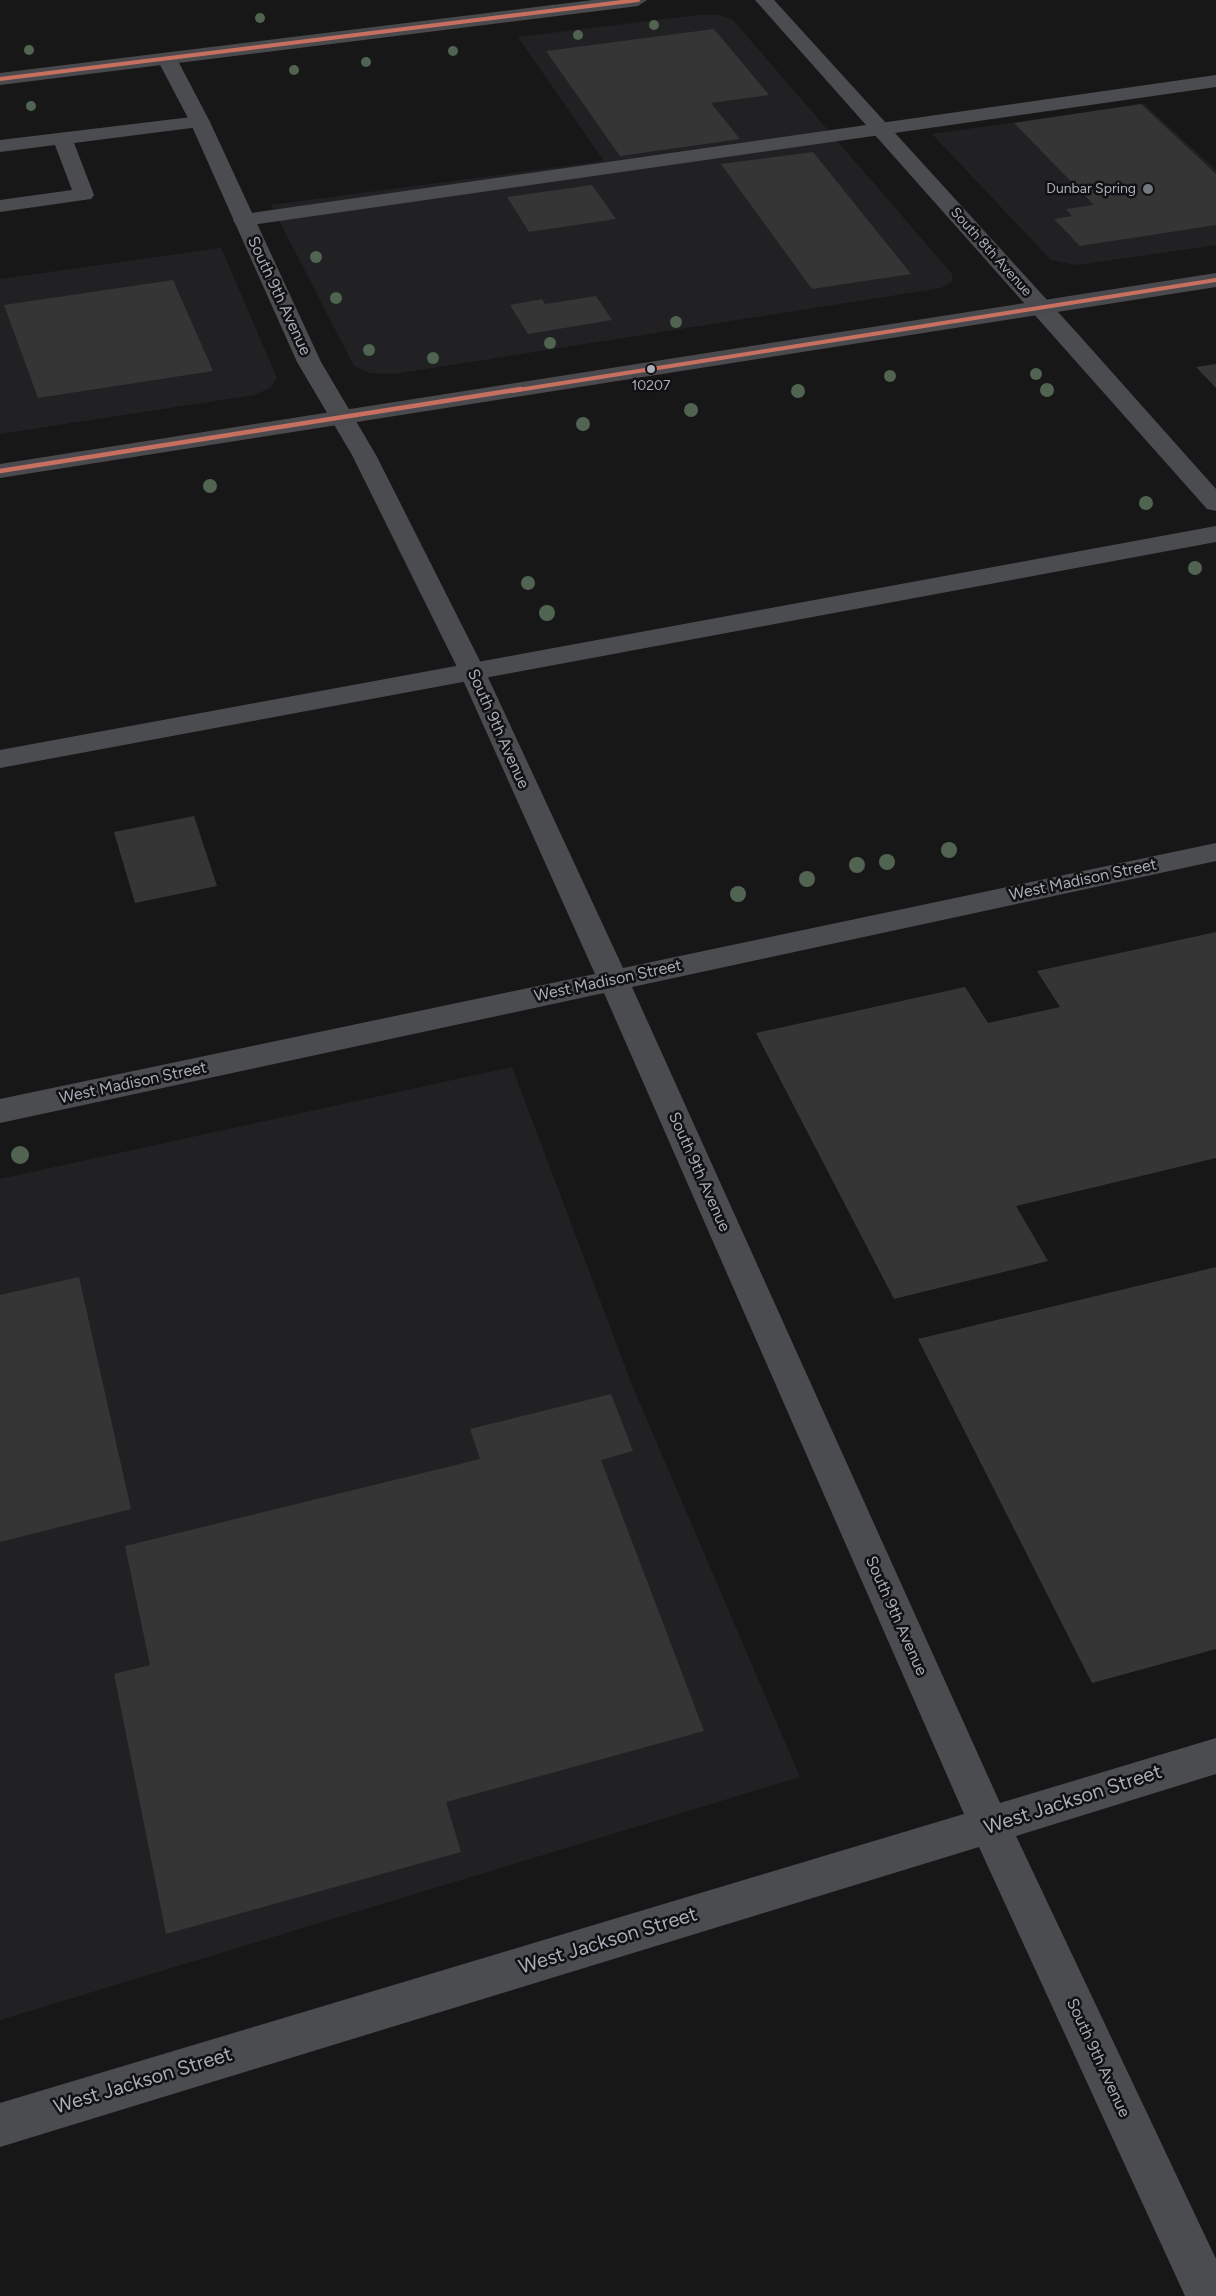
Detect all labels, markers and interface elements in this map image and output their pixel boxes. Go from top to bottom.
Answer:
place label: Dunbar Spring [1046,181,1136,197]
marker: Dunbar Spring [1141,182,1155,196]
street label: South 8th Avenue [947,204,1035,300]
street label: South 9th Avenue [243,233,315,359]
marker: 10207 [645,363,657,375]
place label: 10207 [631,378,671,394]
street label: South 9th Avenue [463,666,533,792]
street label: West Madison Street [1008,855,1158,905]
street label: West Madison Street [533,956,683,1006]
street label: West Madison Street [58,1058,208,1108]
street label: South 9th Avenue [664,1109,734,1235]
street label: South 9th Avenue [861,1553,931,1679]
street label: West Jackson Street [981,1760,1165,1840]
street label: West Jackson Street [516,1902,700,1980]
street label: South 9th Avenue [1062,1995,1134,2121]
street label: West Jackson Street [51,2042,235,2120]

